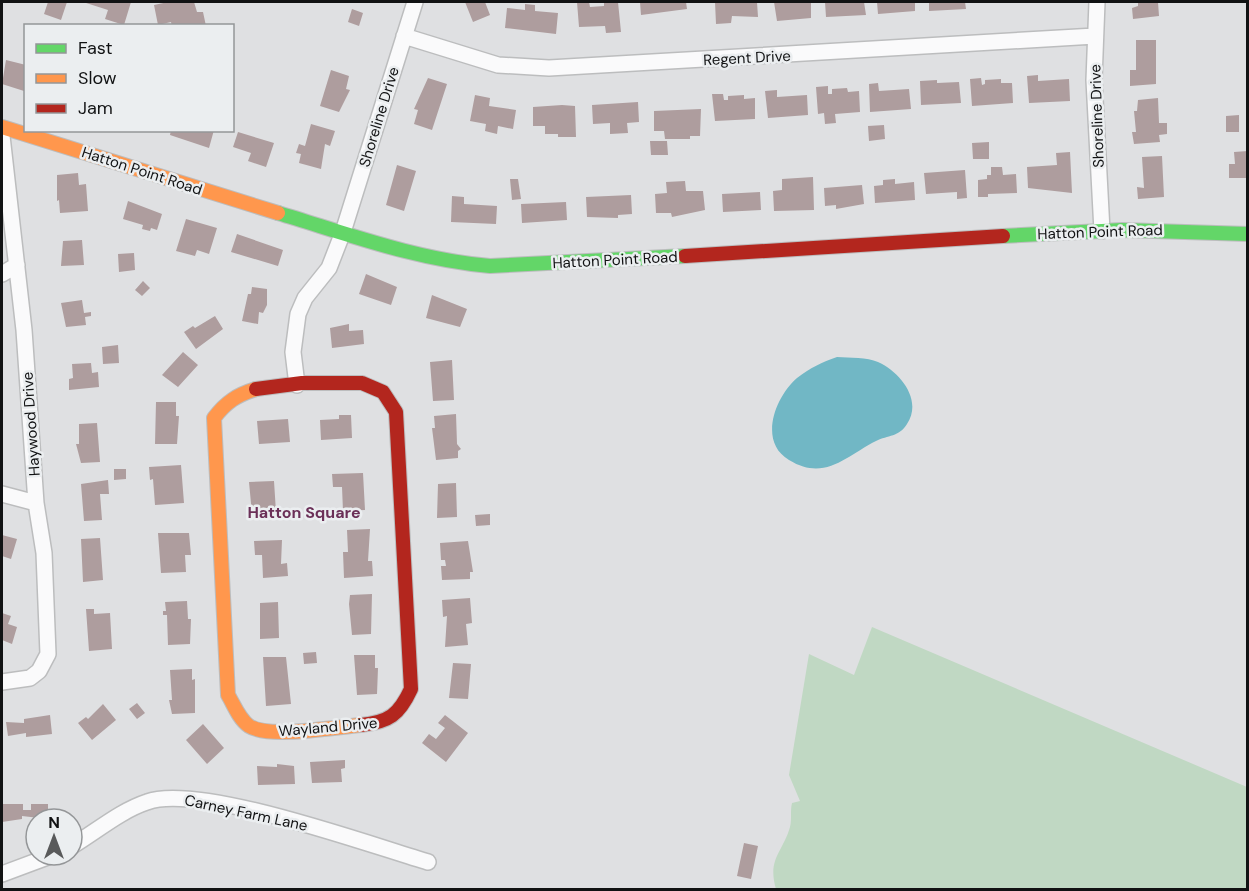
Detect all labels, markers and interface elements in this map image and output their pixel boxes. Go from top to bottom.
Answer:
legend [24,24,234,132]
text: Fast [78,36,113,60]
street label: Regent Drive [703,46,791,70]
street label: Shoreline Drive [1085,64,1109,168]
street label: Shoreline Drive [354,65,404,169]
text: Slow [78,66,117,90]
text: Jam [78,96,113,120]
street label: Hatton Point Road [79,142,205,200]
street label: Hatton Point Road [1037,220,1163,244]
street label: Hatton Point Road [552,247,678,273]
street label: Haywood Drive [17,371,45,477]
district label: Hatton Square [247,502,361,523]
street label: Wayland Drive [278,713,378,741]
street label: Carney Farm Lane [183,790,309,836]
north arrow [24,807,84,867]
text: N [48,812,60,833]

